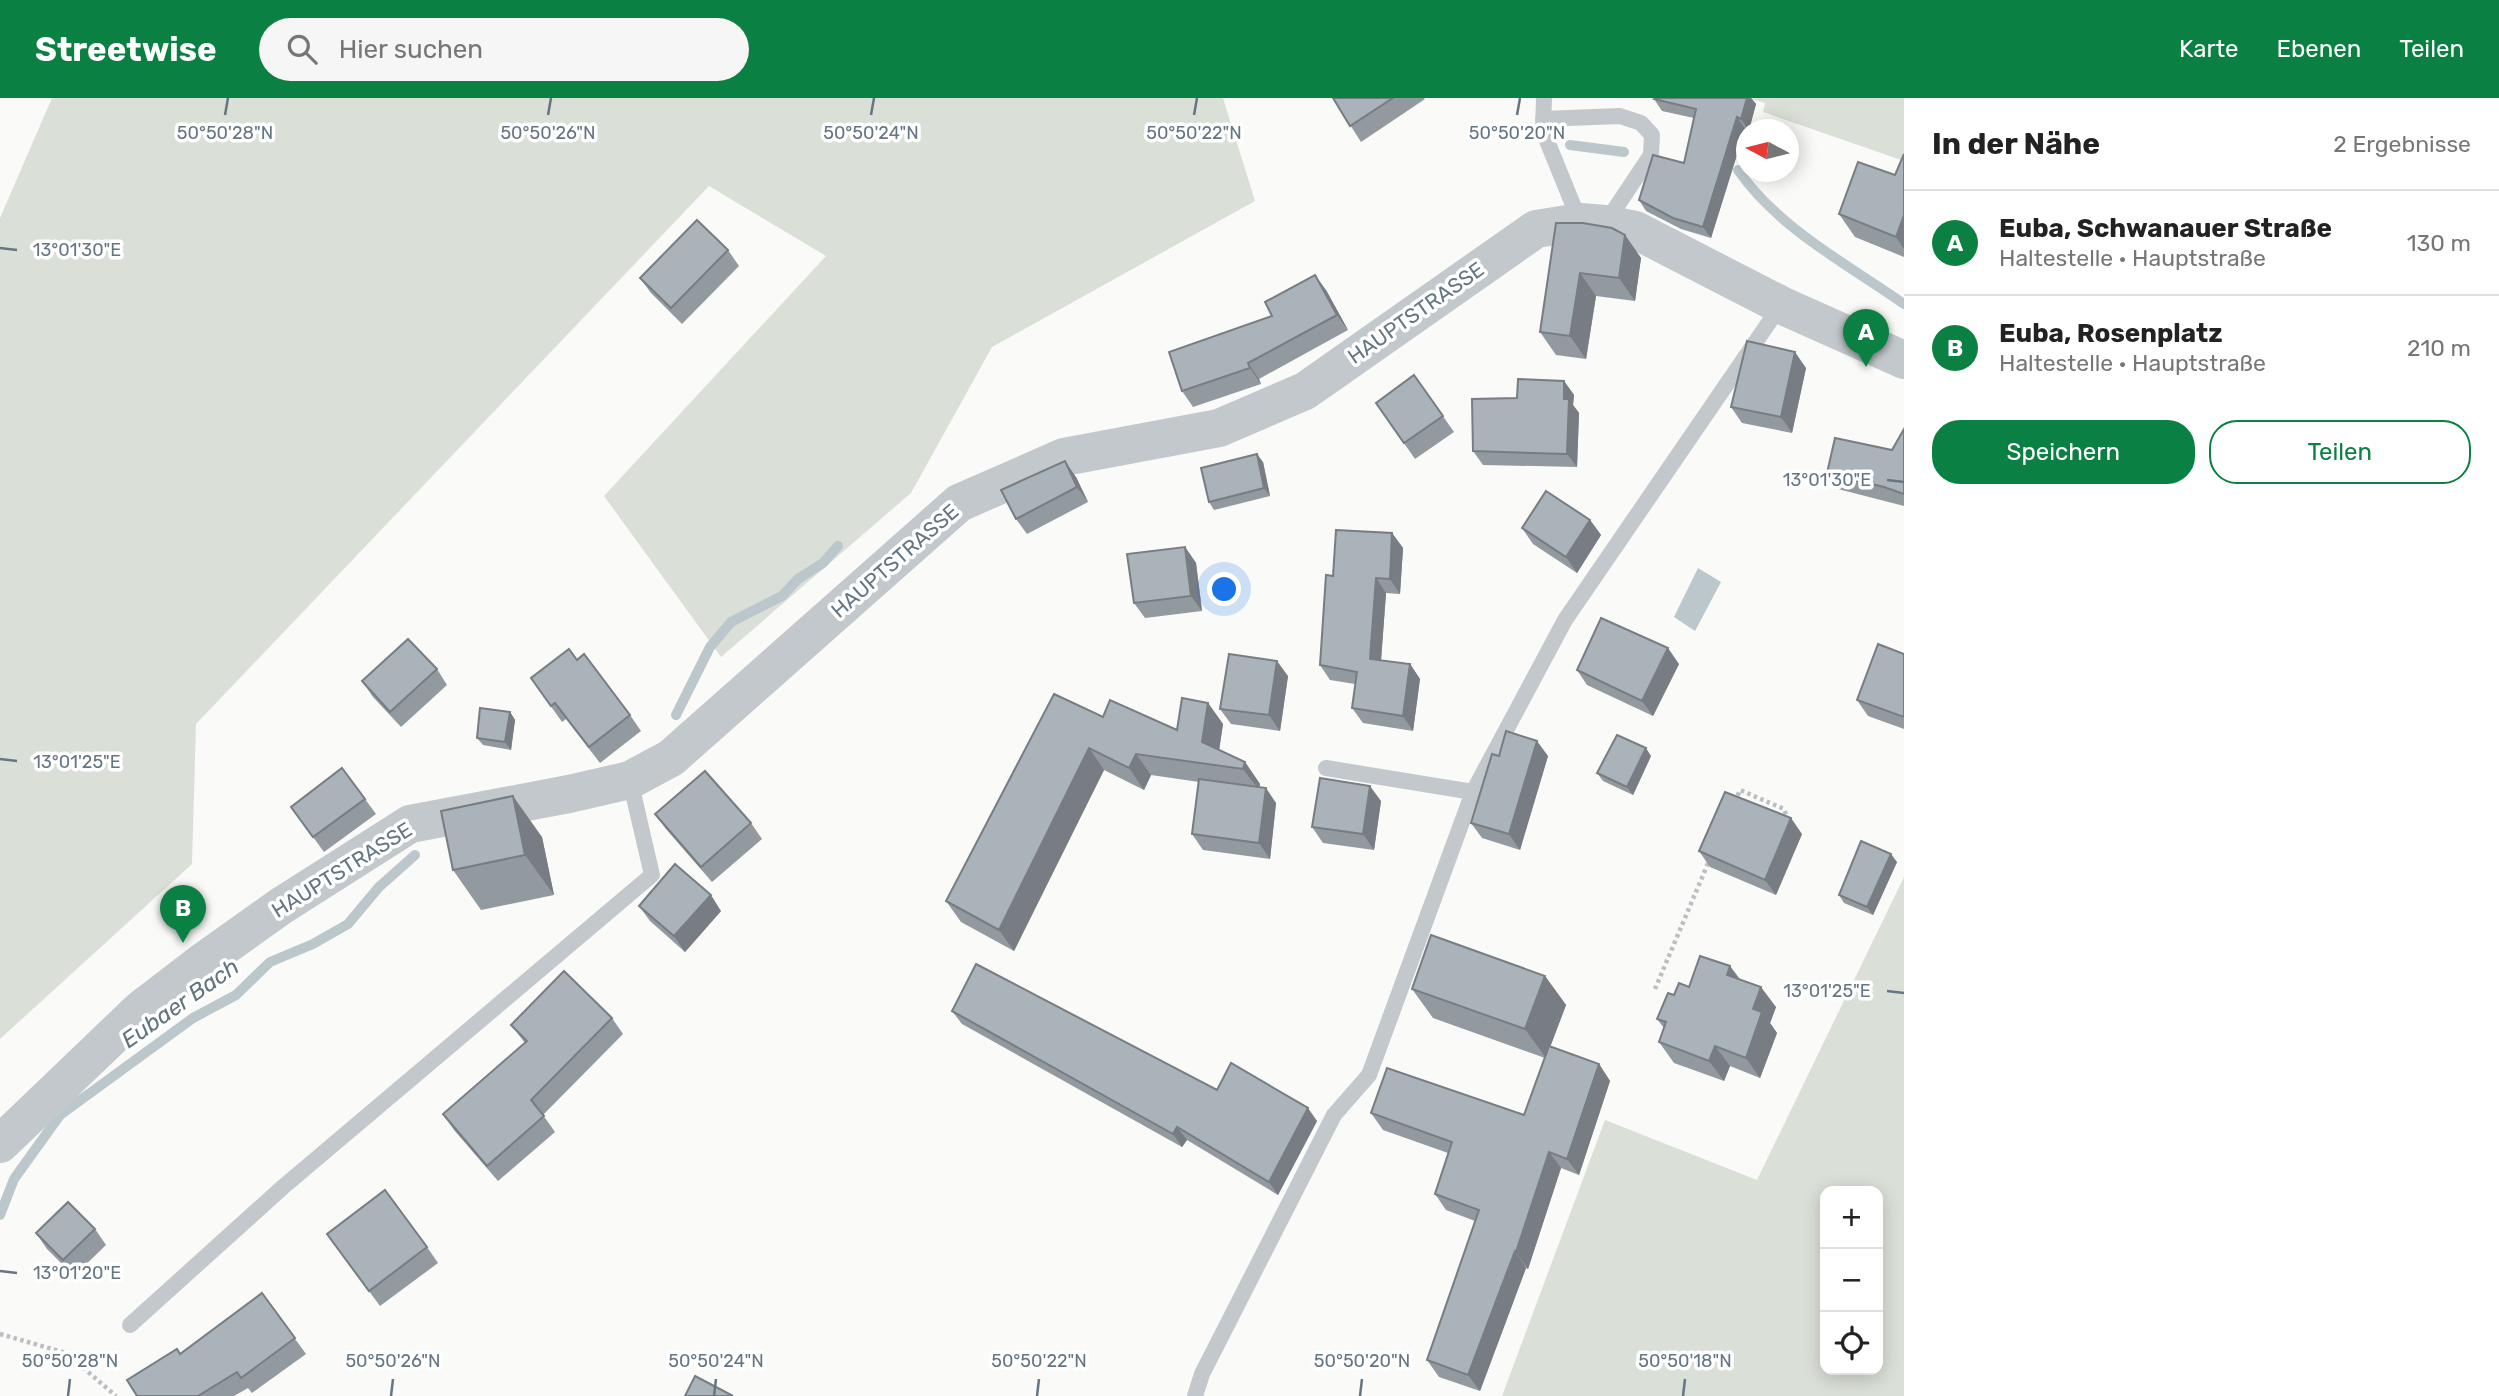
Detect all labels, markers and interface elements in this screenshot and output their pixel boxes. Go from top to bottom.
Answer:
search box [259,18,749,81]
text: Streetwise [35,30,217,69]
icon: search [283,30,321,68]
text: Hier suchen [339,34,483,65]
text: Karte [2179,35,2239,63]
text: Ebenen [2277,35,2361,63]
text: Teilen [2399,35,2464,63]
north arrow [1736,119,1799,182]
text: 50°50'28"N [177,122,273,144]
text: 50°50'26"N [500,122,596,144]
text: 50°50'24"N [823,122,919,144]
text: 50°50'22"N [1146,122,1242,144]
text: 50°50'20"N [1469,122,1565,144]
text: In der Nähe [1932,126,2100,162]
text: 2 Ergebnisse [2333,130,2471,158]
text: Euba, Schwanauer Straße [1999,213,2332,244]
text: A [1947,229,1963,257]
text: 130 m [2407,229,2471,257]
text: 13°01'30"E [33,239,121,261]
text: Haltestelle · Hauptstraße [1999,244,2266,272]
street label: HAUPTSTRASSE [1343,256,1489,369]
pin: A [1843,309,1889,367]
text: Euba, Rosenplatz [1999,318,2223,349]
text: B [1947,334,1963,362]
text: 210 m [2407,334,2471,362]
text: Haltestelle · Hauptstraße [1999,349,2266,377]
button: Speichern [1932,420,2195,484]
button: Teilen [2209,420,2471,484]
text: 13°01'30"E [1783,469,1871,491]
street label: HAUPTSTRASSE [826,499,963,623]
your location [1207,572,1241,606]
text: 13°01'25"E [33,751,121,773]
street label: HAUPTSTRASSE [267,816,416,923]
pin: B [160,885,206,943]
water label: Eubaer Bach [116,952,244,1054]
text: 13°01'25"E [1783,980,1871,1002]
map controls [1820,1186,1883,1375]
button: + [1820,1186,1883,1249]
button: − [1820,1249,1883,1312]
text: 13°01'20"E [33,1262,121,1284]
button: locate [1820,1312,1883,1375]
text: 50°50'28"N [22,1350,118,1372]
text: 50°50'26"N [345,1350,441,1372]
text: 50°50'24"N [668,1350,764,1372]
text: 50°50'22"N [991,1350,1087,1372]
text: 50°50'20"N [1314,1350,1410,1372]
text: 50°50'18"N [1638,1350,1732,1372]

